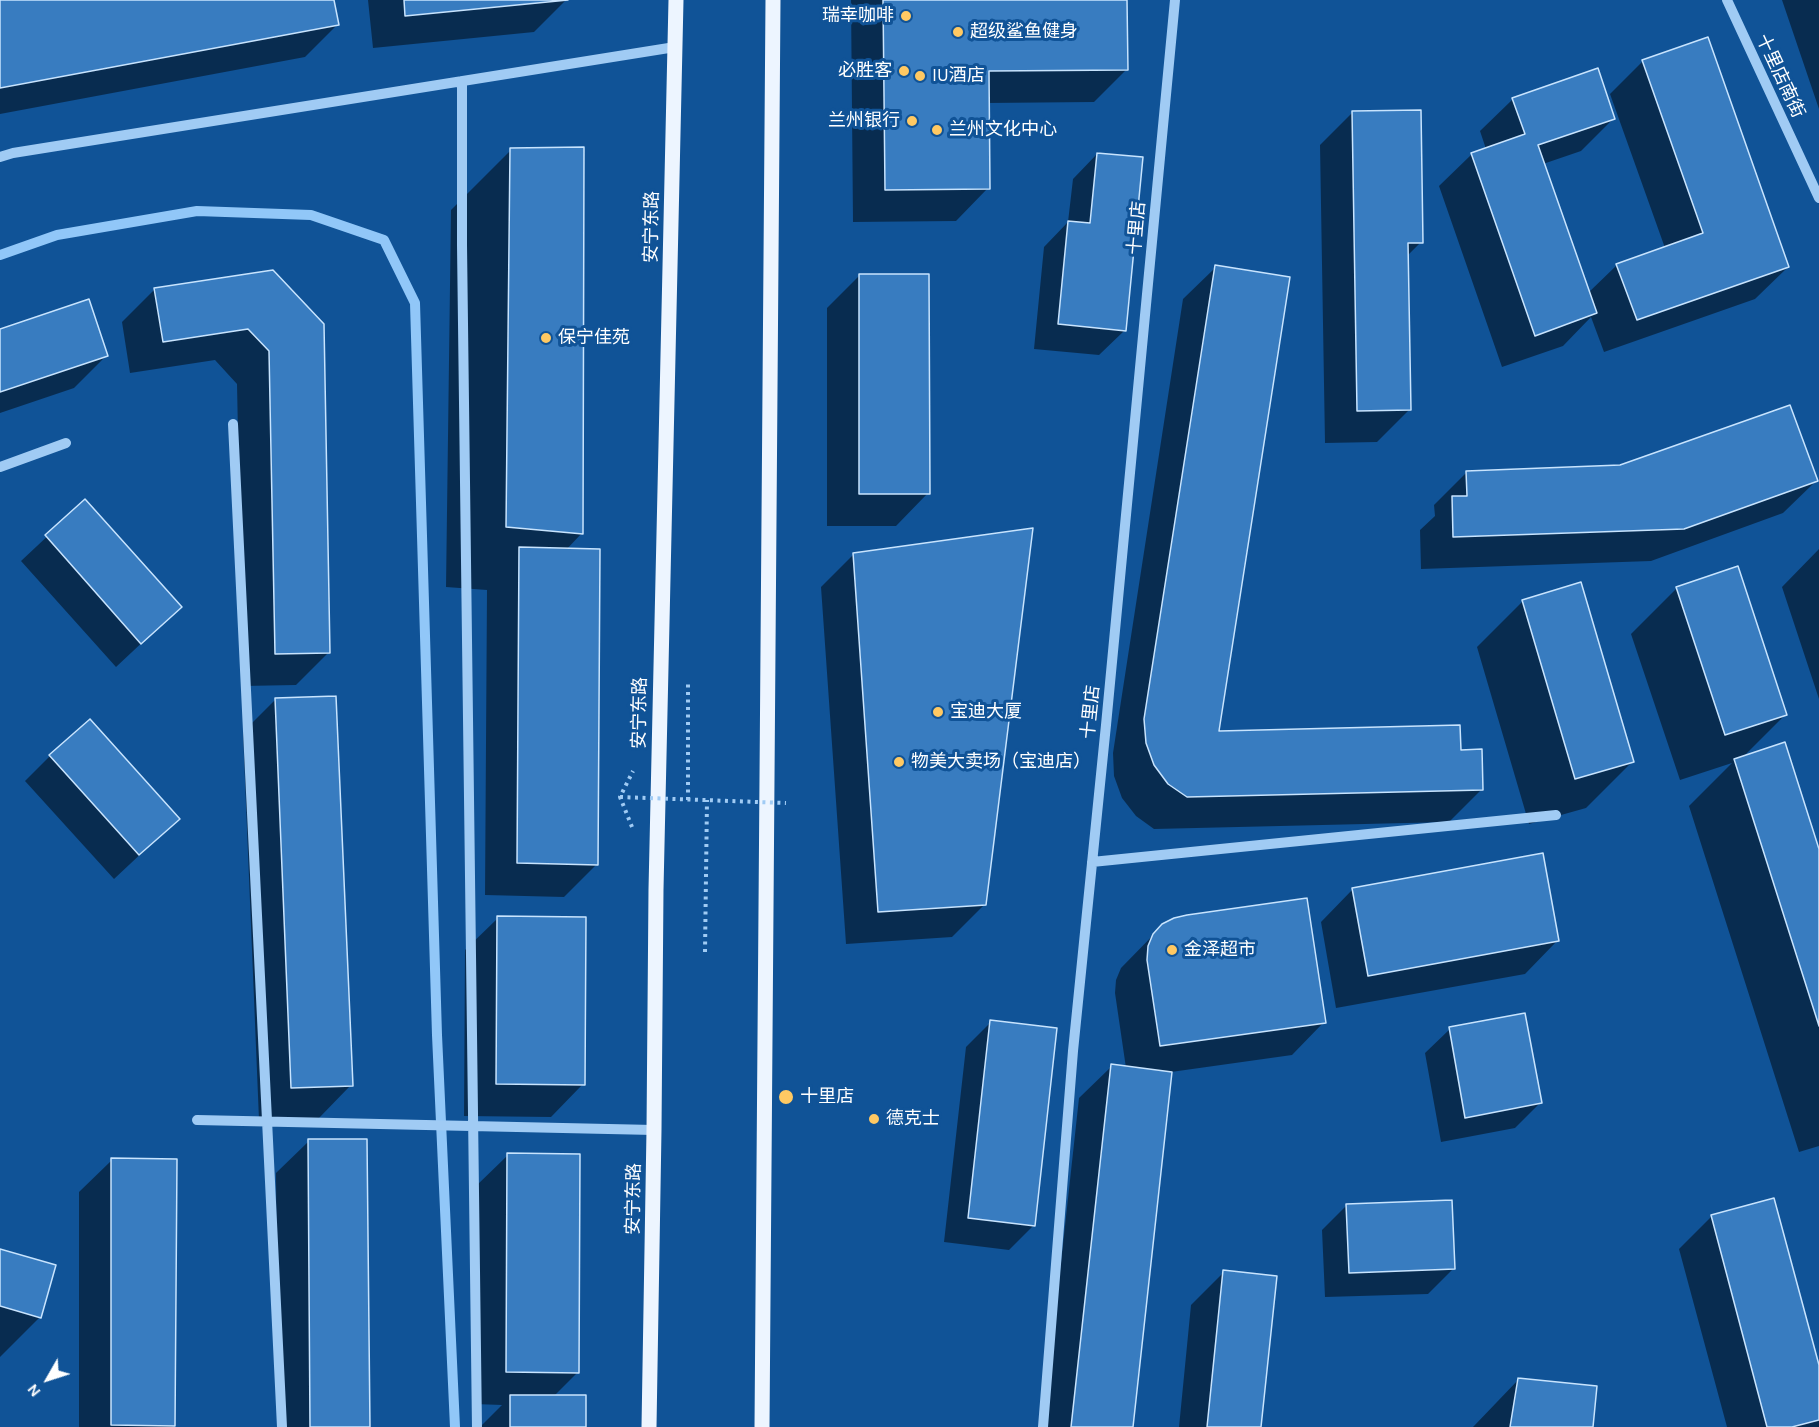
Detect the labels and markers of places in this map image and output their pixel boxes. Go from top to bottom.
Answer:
place label: 瑞幸咖啡 [822,5,894,27]
marker: 瑞幸咖啡 [899,9,913,23]
place label: 超级鲨鱼健身 [970,21,1078,43]
marker: 超级鲨鱼健身 [951,25,965,39]
place label: 必胜客 [838,60,892,82]
marker: 必胜客 [897,64,911,78]
place label: IU酒店 [932,65,985,87]
marker: IU酒店 [913,69,927,83]
place label: 兰州银行 [828,110,900,132]
marker: 兰州银行 [905,114,919,128]
place label: 兰州文化中心 [949,119,1057,141]
marker: 兰州文化中心 [930,123,944,137]
place label: 保宁佳苑 [558,327,630,349]
marker: 保宁佳苑 [539,331,553,345]
place label: 宝迪大厦 [950,701,1022,723]
marker: 宝迪大厦 [931,705,945,719]
place label: 物美大卖场（宝迪店） [911,751,1091,773]
marker: 物美大卖场（宝迪店） [892,755,906,769]
place label: 金泽超市 [1184,939,1256,961]
marker: 金泽超市 [1165,943,1179,957]
place label: 十里店 [800,1086,854,1108]
marker: 十里店 [777,1088,795,1106]
place label: 德克士 [886,1108,940,1130]
marker: 德克士 [867,1112,881,1126]

